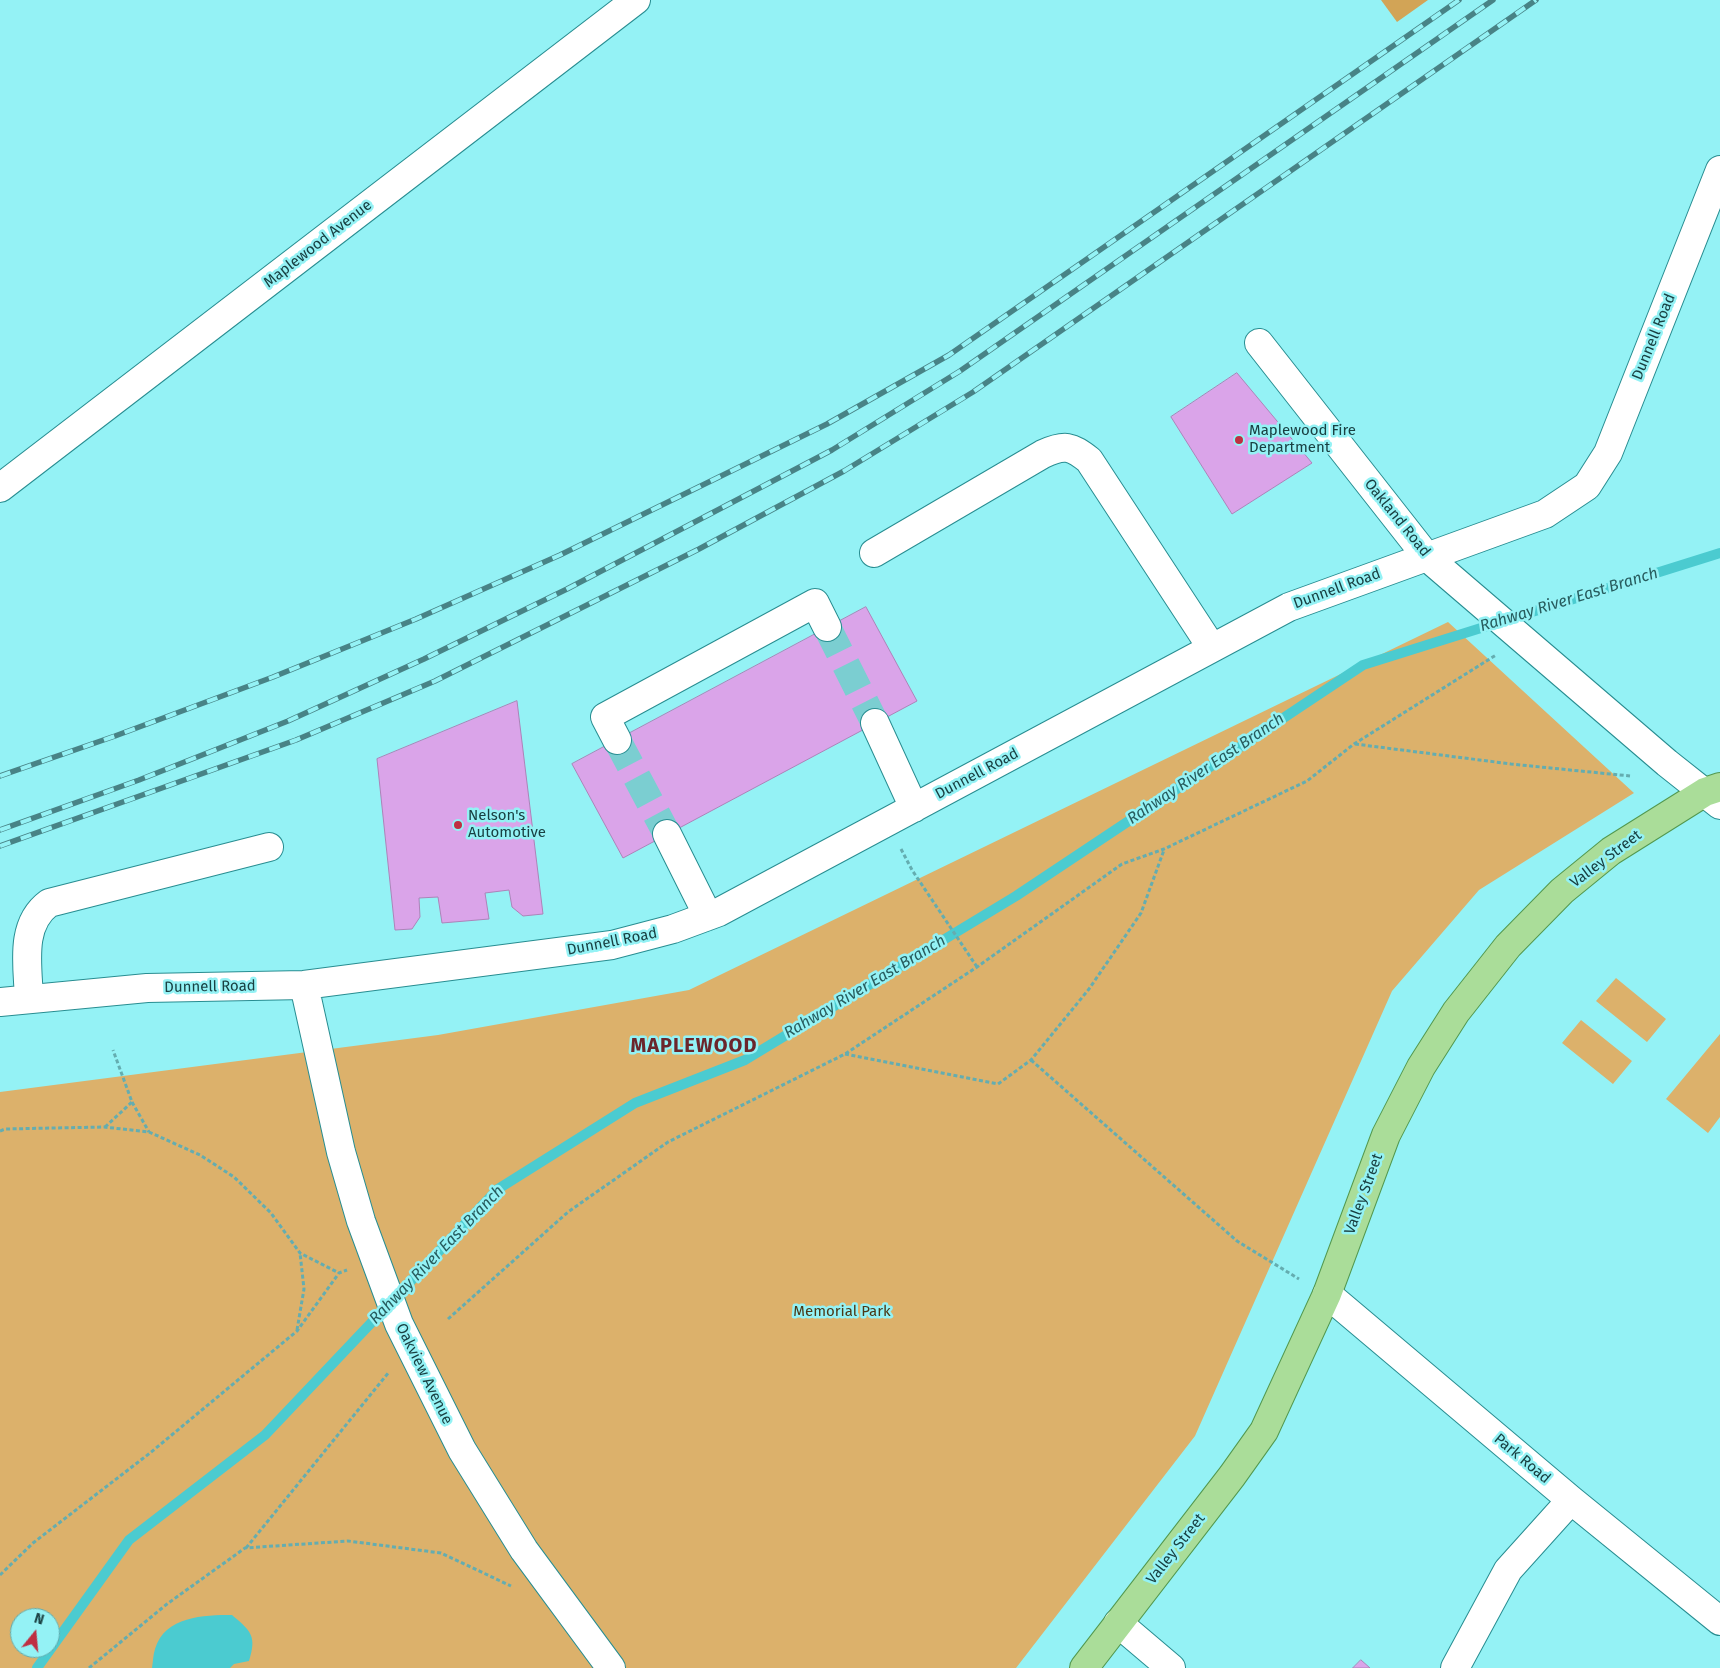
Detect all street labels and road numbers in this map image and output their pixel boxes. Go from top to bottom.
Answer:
street label: Maplewood Avenue [260,196,376,292]
street label: Dunnell Road [1629,291,1679,383]
street label: Oakland Road [1360,475,1434,561]
street label: Dunnell Road [1291,565,1383,613]
street label: Dunnell Road [932,745,1022,803]
street label: Valley Street [1567,826,1645,892]
street label: Dunnell Road [565,924,659,960]
street label: Dunnell Road [164,977,256,997]
street label: Valley Street [1341,1151,1387,1237]
street label: Oakview Avenue [392,1320,456,1428]
street label: Park Road [1490,1430,1554,1488]
street label: Valley Street [1143,1510,1209,1588]

